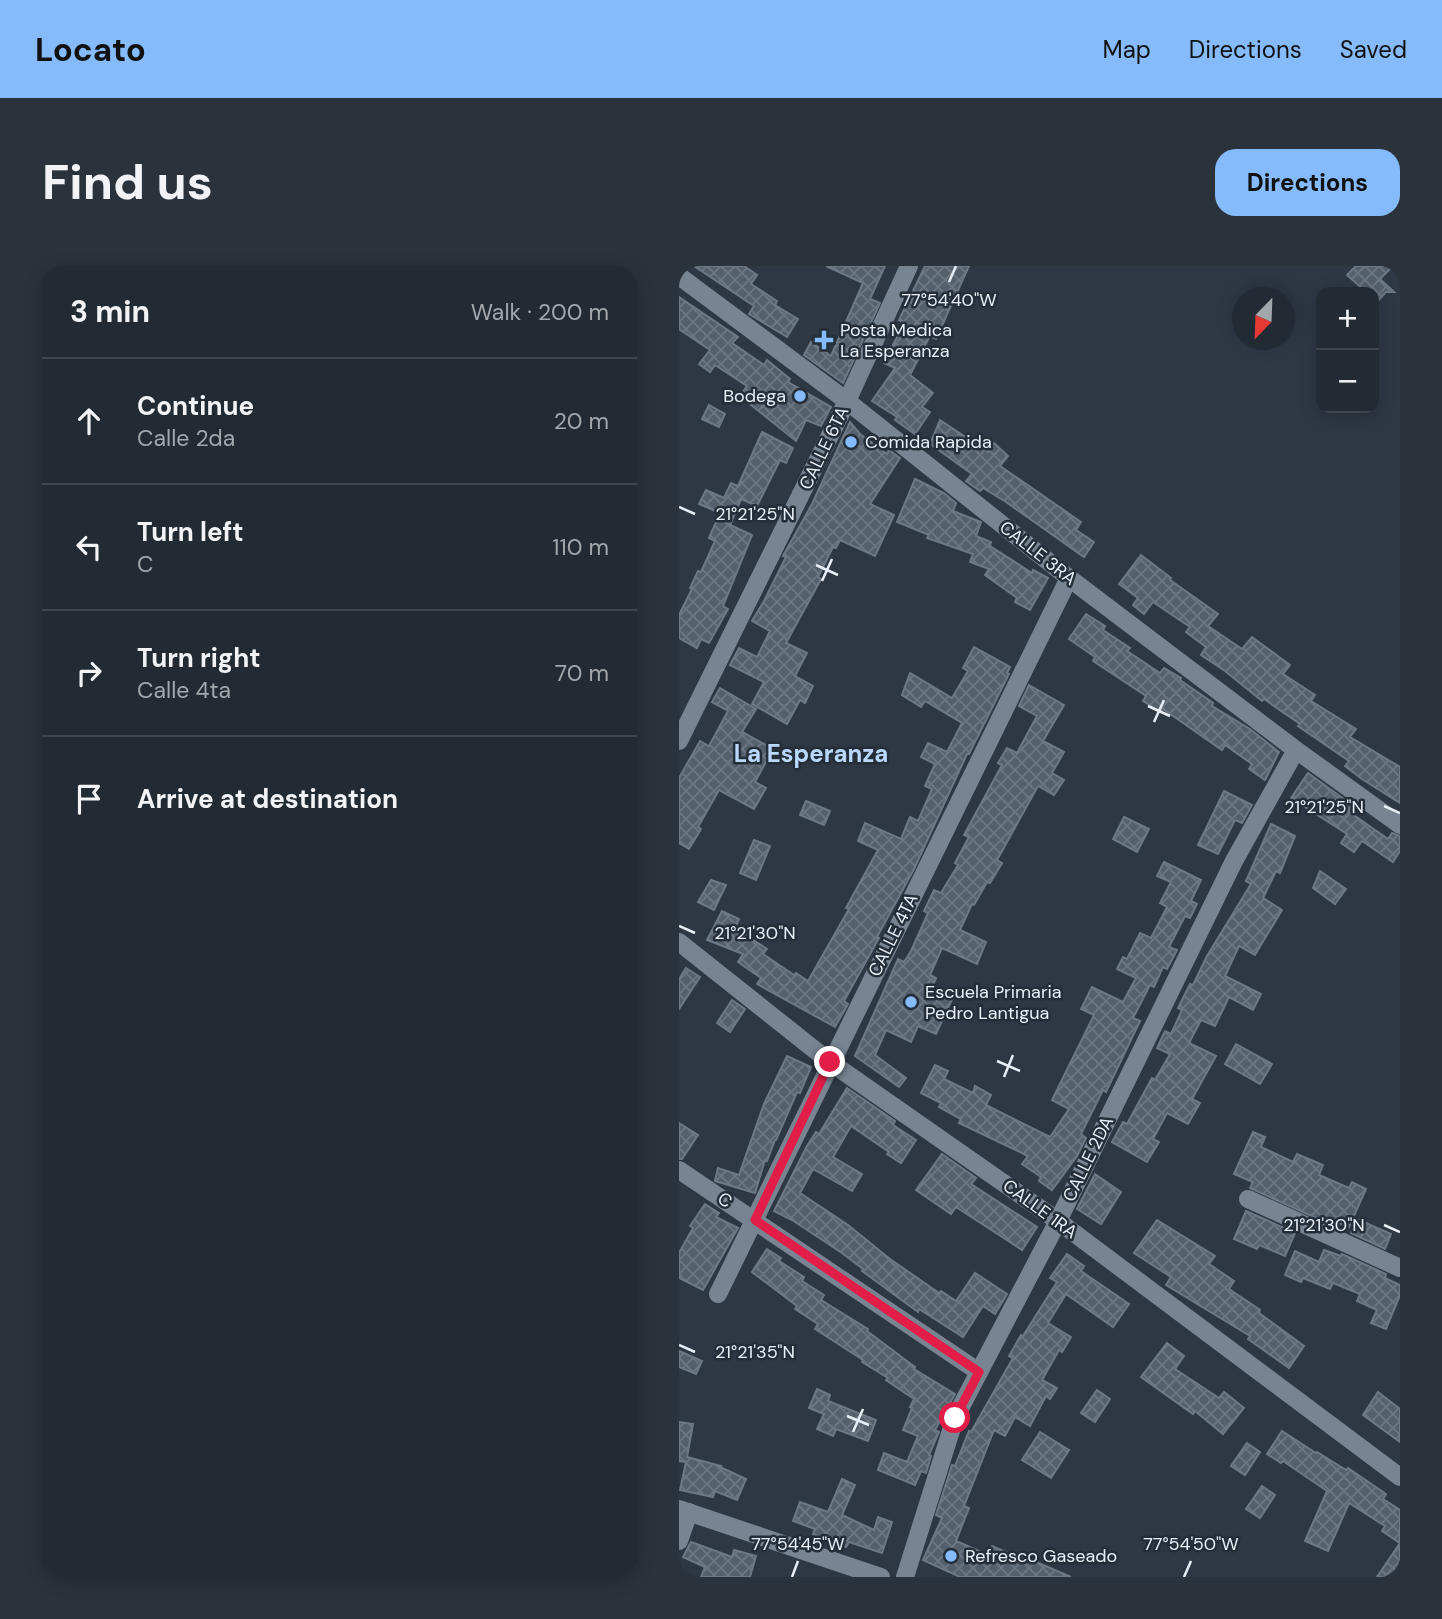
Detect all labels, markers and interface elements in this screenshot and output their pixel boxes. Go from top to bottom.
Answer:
text: Locato [35,28,146,71]
text: Map [1103,34,1151,65]
text: Directions [1189,34,1302,65]
text: Saved [1340,34,1407,65]
button: Directions [1215,149,1400,216]
text: Find us [42,150,213,214]
north arrow [1232,287,1295,350]
map controls [1316,287,1379,413]
button: + [1316,287,1379,350]
text: 77°54'40"W [901,288,997,312]
text: 3 min [70,292,150,331]
text: Walk · 200 m [471,297,609,327]
place label: Posta Medica La Esperanza [840,318,952,363]
marker: Posta Medica La Esperanza [814,330,834,350]
button: − [1316,350,1379,413]
place label: Bodega [723,384,786,408]
marker: Bodega [792,388,808,404]
text: Continue [137,389,254,423]
icon: ahead [70,402,108,440]
street label: CALLE 6TA [794,402,854,494]
text: 20 m [554,406,609,436]
text: Calle 2da [137,423,235,453]
place label: Comida Rapida [865,430,992,454]
marker: Comida Rapida [843,434,859,450]
text: 21°21'25"N [715,502,795,526]
text: Turn left [137,515,244,549]
street label: CALLE 3RA [994,515,1082,591]
icon: left [70,528,108,566]
text: 110 m [552,532,609,562]
text: C [137,549,154,579]
text: Turn right [137,641,261,675]
icon: right [70,654,108,692]
text: 70 m [555,658,609,688]
text: Calle 4ta [137,675,231,705]
district label: La Esperanza [734,738,888,769]
icon: arrive [70,780,108,818]
text: Arrive at destination [137,782,398,816]
text: 21°21'25"N [1284,795,1364,819]
street label: CALLE 4TA [863,890,923,980]
text: 21°21'30"N [714,921,796,945]
place label: Escuela Primaria Pedro Lantigua [925,980,1062,1025]
marker: Escuela Primaria Pedro Lantigua [903,994,919,1010]
route end [814,1046,845,1077]
street label: CALLE 2DA [1057,1112,1119,1206]
street label: CALLE 1RA [998,1174,1082,1244]
street label: C [713,1186,737,1214]
text: 21°21'30"N [1283,1213,1365,1237]
text: 21°21'35"N [715,1340,795,1364]
route start [939,1402,970,1433]
text: 77°54'45"W [751,1532,845,1556]
text: 77°54'50"W [1143,1532,1239,1556]
place label: Refresco Gaseado [965,1544,1117,1568]
marker: Refresco Gaseado [943,1548,959,1564]

